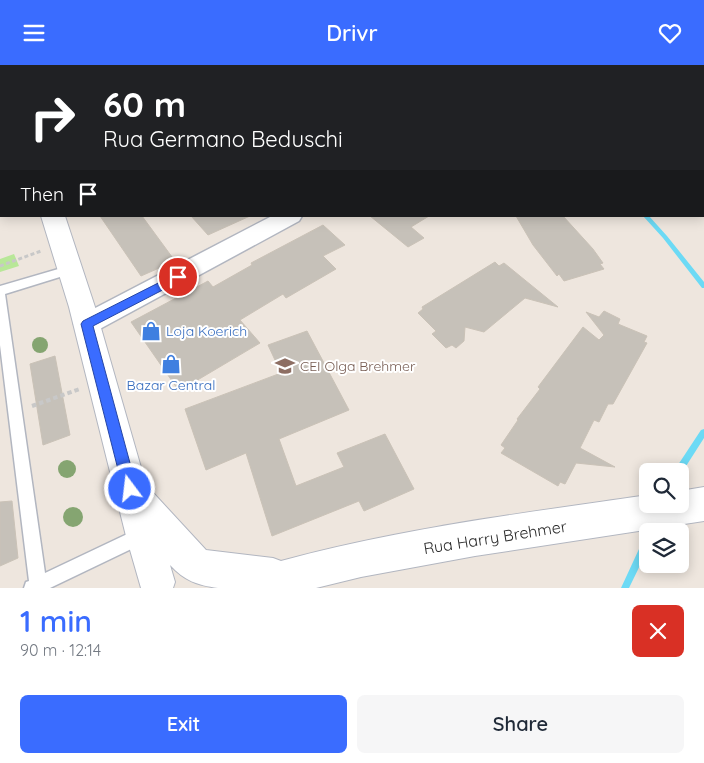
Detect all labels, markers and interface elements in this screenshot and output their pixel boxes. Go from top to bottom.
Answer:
icon: menu [20,19,48,47]
text: Drivr [326,19,378,47]
icon: heart [656,19,684,47]
text: 60 m [103,82,186,126]
icon: right [20,85,85,150]
text: Rua Germano Beduschi [103,125,343,153]
icon: arrive [74,180,102,208]
text: Then [20,182,64,206]
pin [157,256,199,298]
icon: arrive [164,263,192,291]
shop icon: Loja Koerich [140,320,162,342]
place label: Loja Koerich [166,322,247,340]
shop icon: Bazar Central [160,353,182,375]
school or university icon: CEI Olga Brehmer [274,355,296,377]
place label: CEI Olga Brehmer [300,357,416,375]
place label: Bazar Central [127,376,215,394]
position arrow [103,462,155,514]
map controls [639,463,689,573]
button: search [639,463,689,513]
street label: Rua Harry Brehmer [422,516,568,558]
button: layers [639,523,689,573]
text: 1 min [20,602,92,640]
button: close [632,605,684,657]
text: 90 m · 12:14 [20,640,101,660]
button: Exit [20,695,347,753]
button: Share [357,695,684,753]

